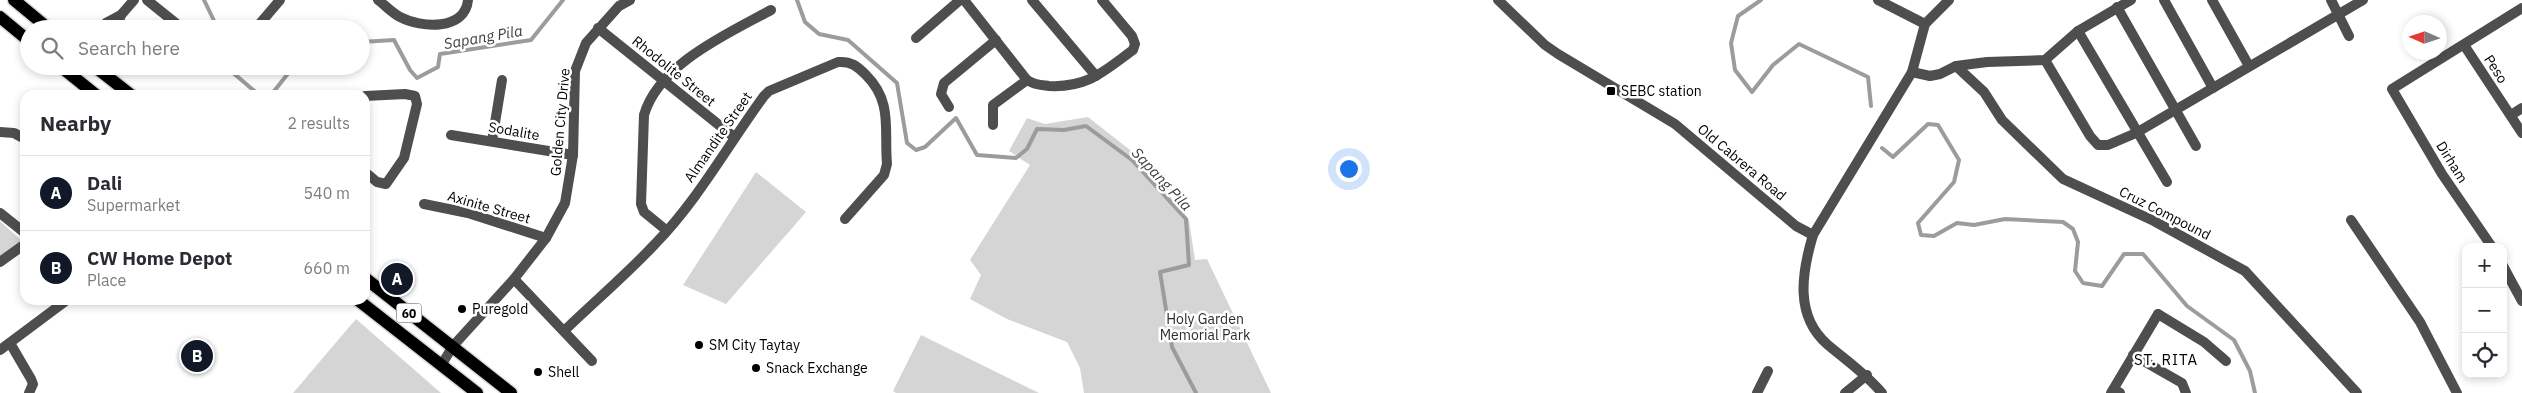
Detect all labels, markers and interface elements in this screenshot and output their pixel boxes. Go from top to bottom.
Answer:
north arrow [2402,15,2447,60]
search box [20,20,370,75]
water label: Sapang Pila [442,21,524,53]
street label: Rhodolite Street [629,32,719,110]
icon: search [38,34,66,62]
text: Search here [78,36,180,60]
street label: Peso [2480,51,2512,87]
street label: Golden City Drive [546,67,574,177]
place label: SEBC station [1621,82,1702,100]
marker: SEBC station [1605,85,1617,97]
street label: Almandite Street [680,88,756,186]
text: Nearby [40,109,111,137]
text: 2 results [287,113,350,133]
street label: Sodalite [487,118,541,144]
street label: Old Cabrera Road [1694,120,1790,204]
street label: Dirham [2432,138,2472,186]
water label: Sapang Pila [1128,143,1196,215]
your location [1336,156,1362,182]
text: Dali [87,171,122,195]
street label: Cruz Compound [2116,182,2214,244]
text: A [51,183,61,203]
text: 540 m [303,183,350,203]
street label: Axinite Street [446,187,533,227]
text: Supermarket [87,195,180,215]
map controls [2462,243,2507,378]
button: + [2462,243,2507,288]
text: CW Home Depot [87,246,232,270]
text: B [51,258,61,278]
text: 660 m [303,258,350,278]
pin: A [381,260,413,298]
text: Place [87,270,126,290]
button: − [2462,288,2507,333]
place label: Puregold [472,300,528,318]
marker: Puregold [456,303,468,315]
road number: 60 [396,304,422,322]
park label: Holy Garden Memorial Park [1160,310,1251,344]
button: locate [2462,333,2507,378]
place label: SM City Taytay [709,336,800,354]
pin: B [181,337,213,375]
marker: SM City Taytay [693,339,705,351]
district label: ST. RITA [2134,350,2198,369]
place label: Snack Exchange [766,359,868,377]
marker: Snack Exchange [750,362,762,374]
place label: Shell [548,363,580,381]
marker: Shell [532,366,544,378]

